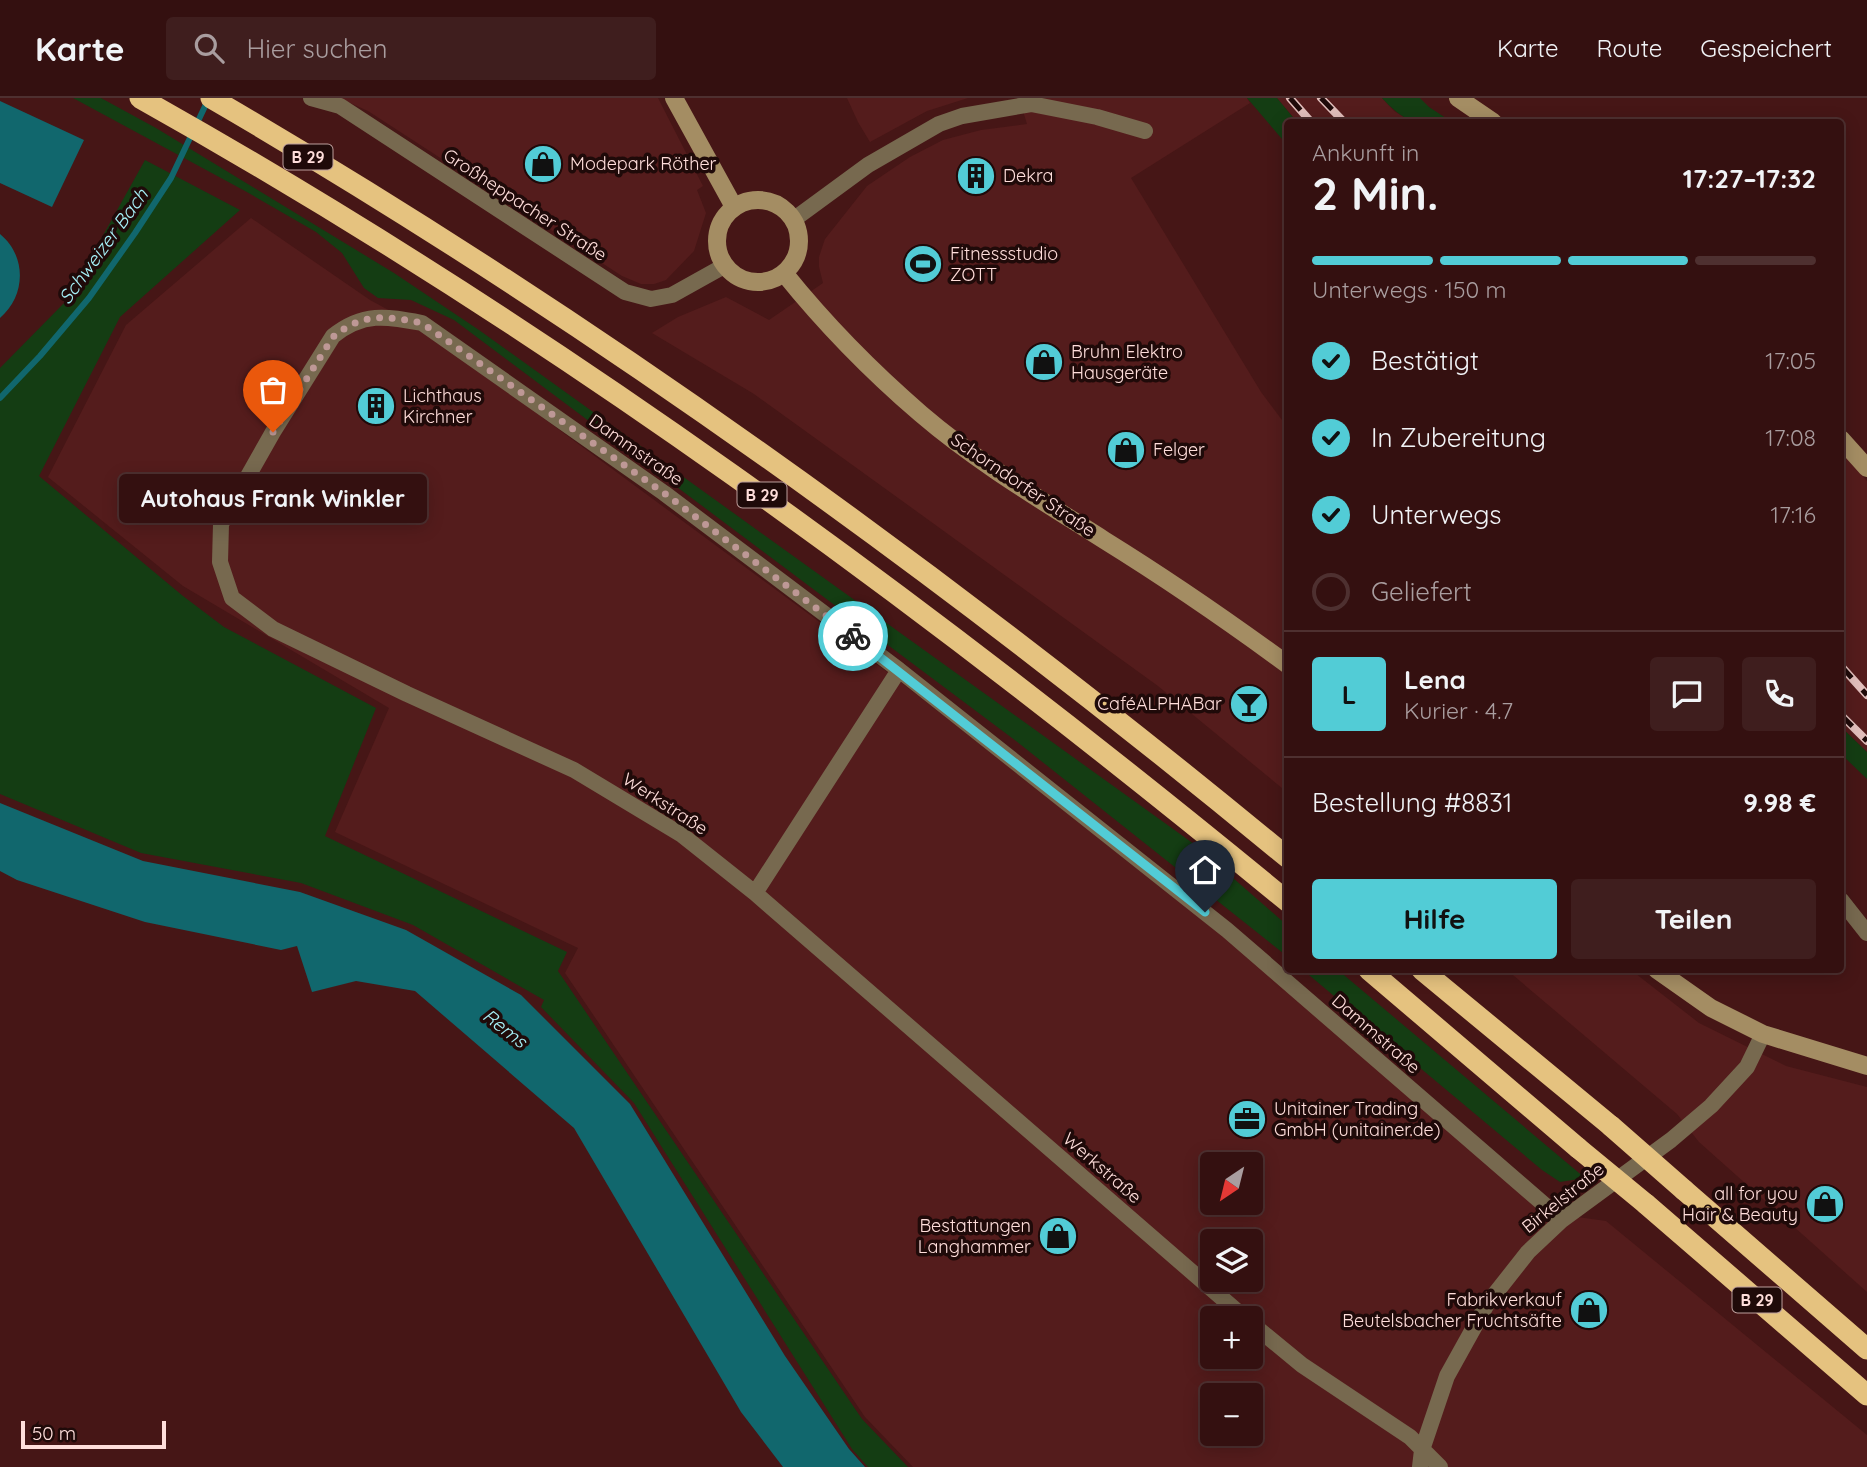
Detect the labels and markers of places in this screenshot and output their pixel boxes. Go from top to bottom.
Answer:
shop icon: Modepark Röther [522,143,564,185]
place label: Modepark Röther [570,152,717,175]
building icon: Dekra [955,155,997,197]
place label: Dekra [1003,164,1054,187]
place label: Fitnessstudio ZOTT [950,242,1058,286]
sports icon: Fitnessstudio ZOTT [902,243,944,285]
place label: Bruhn Elektro Hausgeräte [1071,340,1183,384]
shop icon: Bruhn Elektro Hausgeräte [1023,341,1065,383]
pin [243,360,303,432]
place label: Lichthaus Kirchner [403,384,482,428]
building icon: Lichthaus Kirchner [355,385,397,427]
shop icon: Felger [1105,429,1147,471]
place label: Felger [1153,438,1205,461]
callout: Autohaus Frank Winkler [119,474,427,523]
bar icon: CaféALPHABar [1228,683,1270,725]
place label: CaféALPHABar [1097,692,1222,715]
pin [1175,840,1235,912]
place label: Unitainer Trading GmbH (unitainer.de) [1274,1097,1440,1141]
office icon: Unitainer Trading GmbH (unitainer.de) [1226,1098,1268,1140]
place label: all for you Hair & Beauty [1682,1182,1798,1226]
shop icon: all for you Hair & Beauty [1804,1183,1846,1225]
place label: Bestattungen Langhammer [918,1214,1031,1258]
shop icon: Bestattungen Langhammer [1037,1215,1079,1257]
place label: Fabrikverkauf Beutelsbacher Fruchtsäfte [1342,1288,1563,1332]
shop icon: Fabrikverkauf Beutelsbacher Fruchtsäfte [1568,1289,1610,1331]

